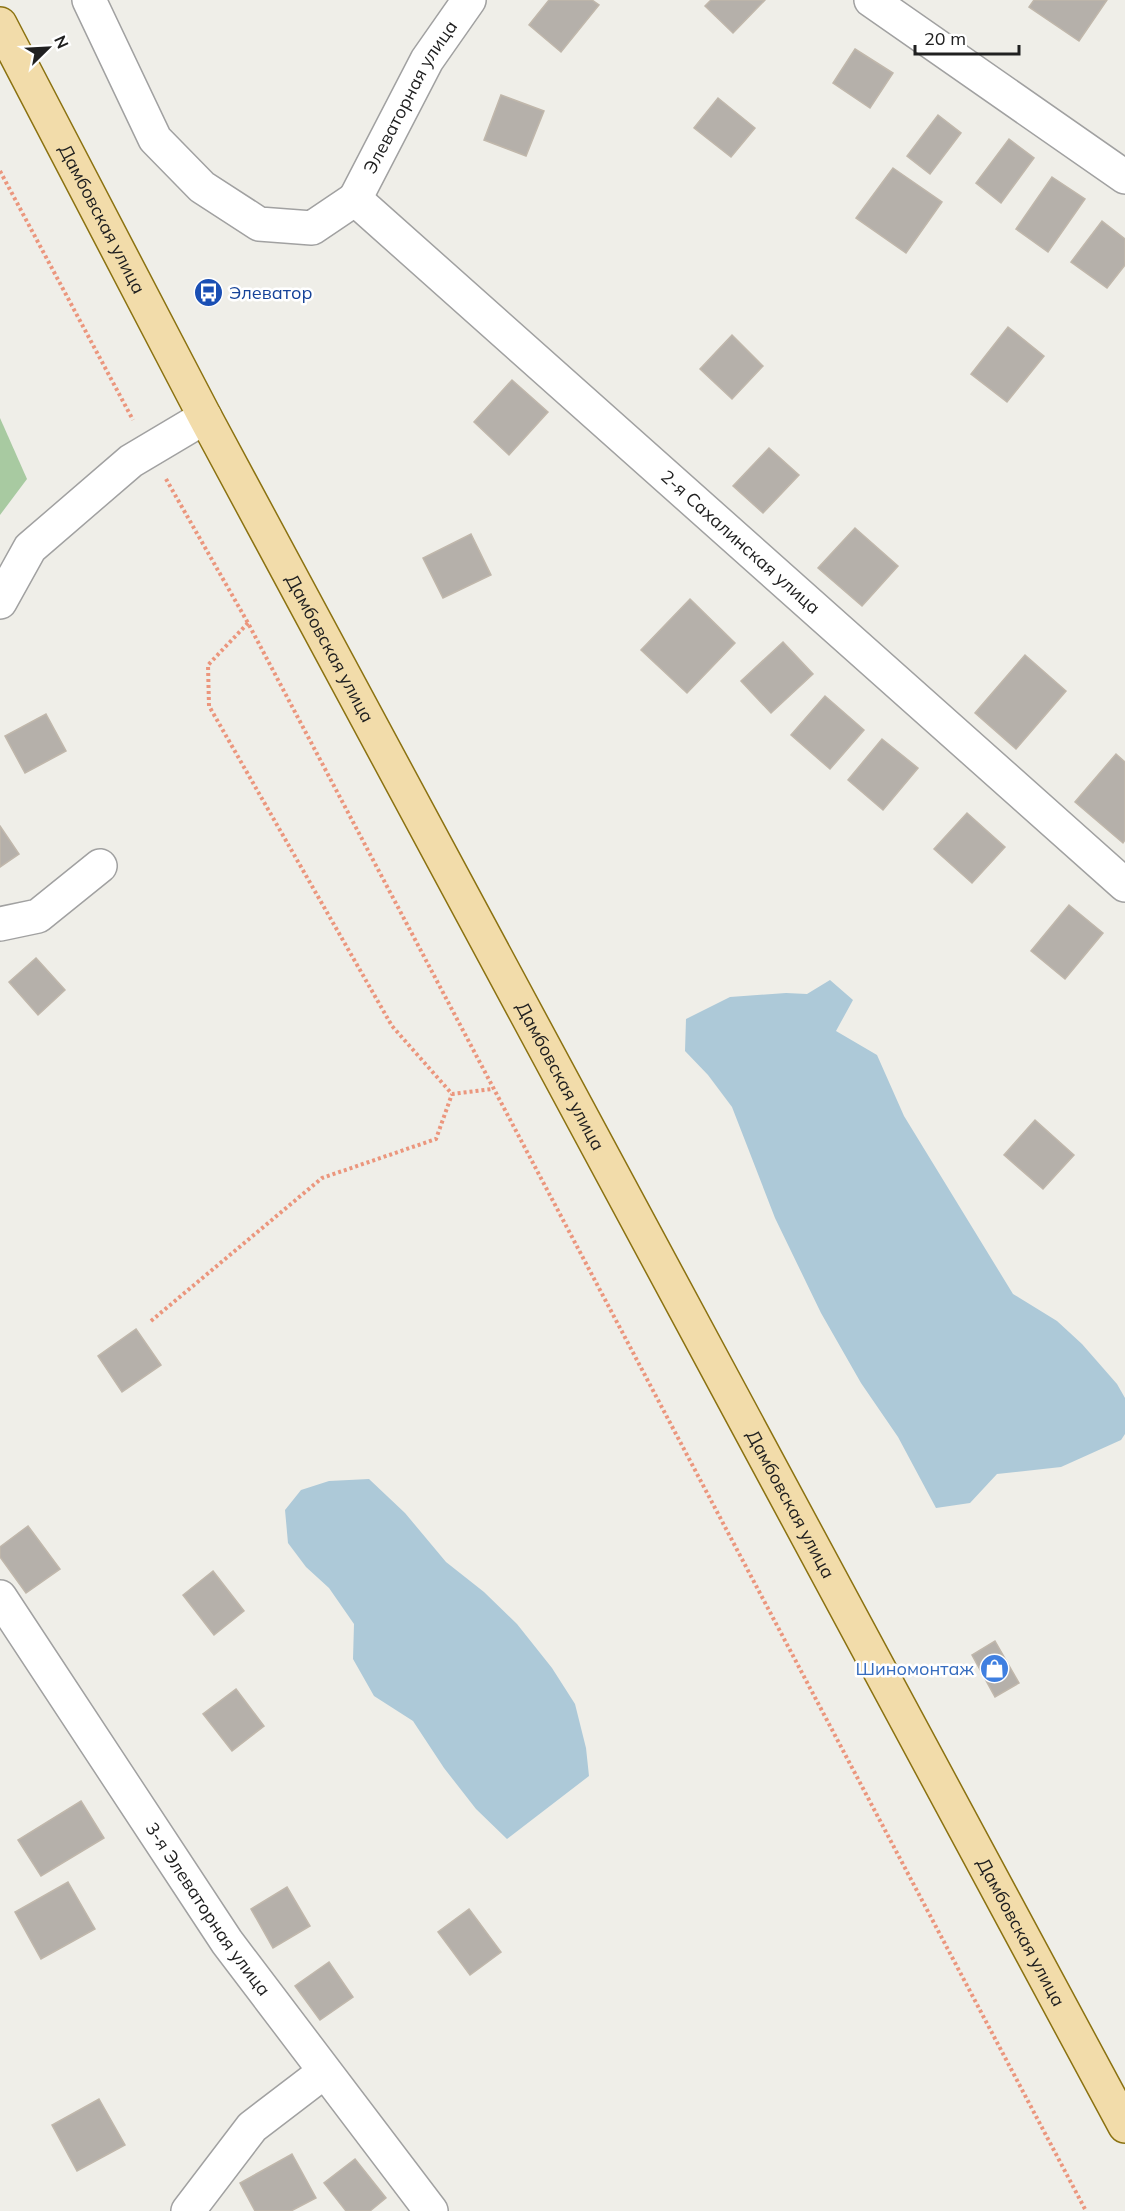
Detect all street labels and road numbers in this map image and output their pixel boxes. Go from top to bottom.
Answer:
street label: Элеваторная улица [358,16,462,178]
street label: Дамбовская улица [54,140,151,297]
street label: 2-я Сахалинская улица [656,465,825,619]
street label: Дамбовская улица [281,570,379,726]
street label: Дамбовская улица [511,998,610,1154]
street label: Дамбовская улица [741,1426,840,1582]
street label: 3-я Элеваторная улица [140,1818,276,2000]
street label: Дамбовская улица [972,1854,1070,2010]

